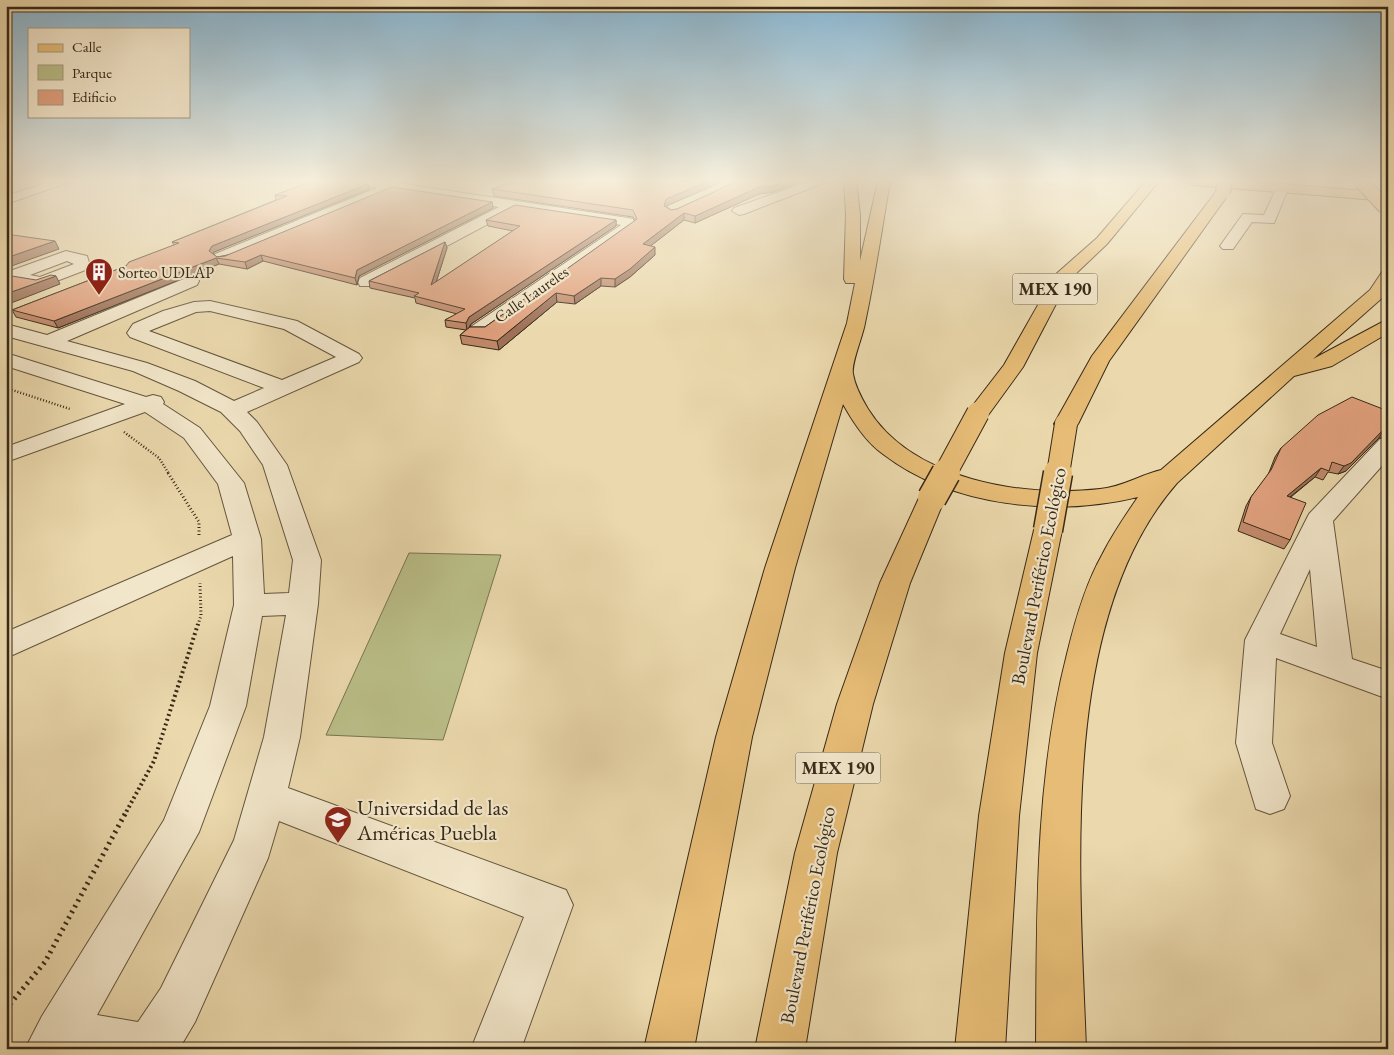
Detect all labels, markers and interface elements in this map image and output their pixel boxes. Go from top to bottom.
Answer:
legend [28,28,190,118]
text: Calle [72,37,102,56]
text: Parque [72,63,112,82]
text: Edificio [72,87,116,106]
building icon: Sorteo UDLAP [84,257,114,296]
street label: Calle Laureles [490,261,572,328]
place label: Sorteo UDLAP [118,262,214,283]
road number: MEX 190 [1012,274,1098,304]
street label: Boulevard Periférico Ecológico [1005,465,1072,687]
road number: MEX 190 [796,752,880,784]
place label: Universidad de las Américas Puebla [356,793,508,847]
street label: Boulevard Periférico Ecológico [774,804,841,1026]
school or university icon: Universidad de las Américas Puebla [323,805,353,844]

